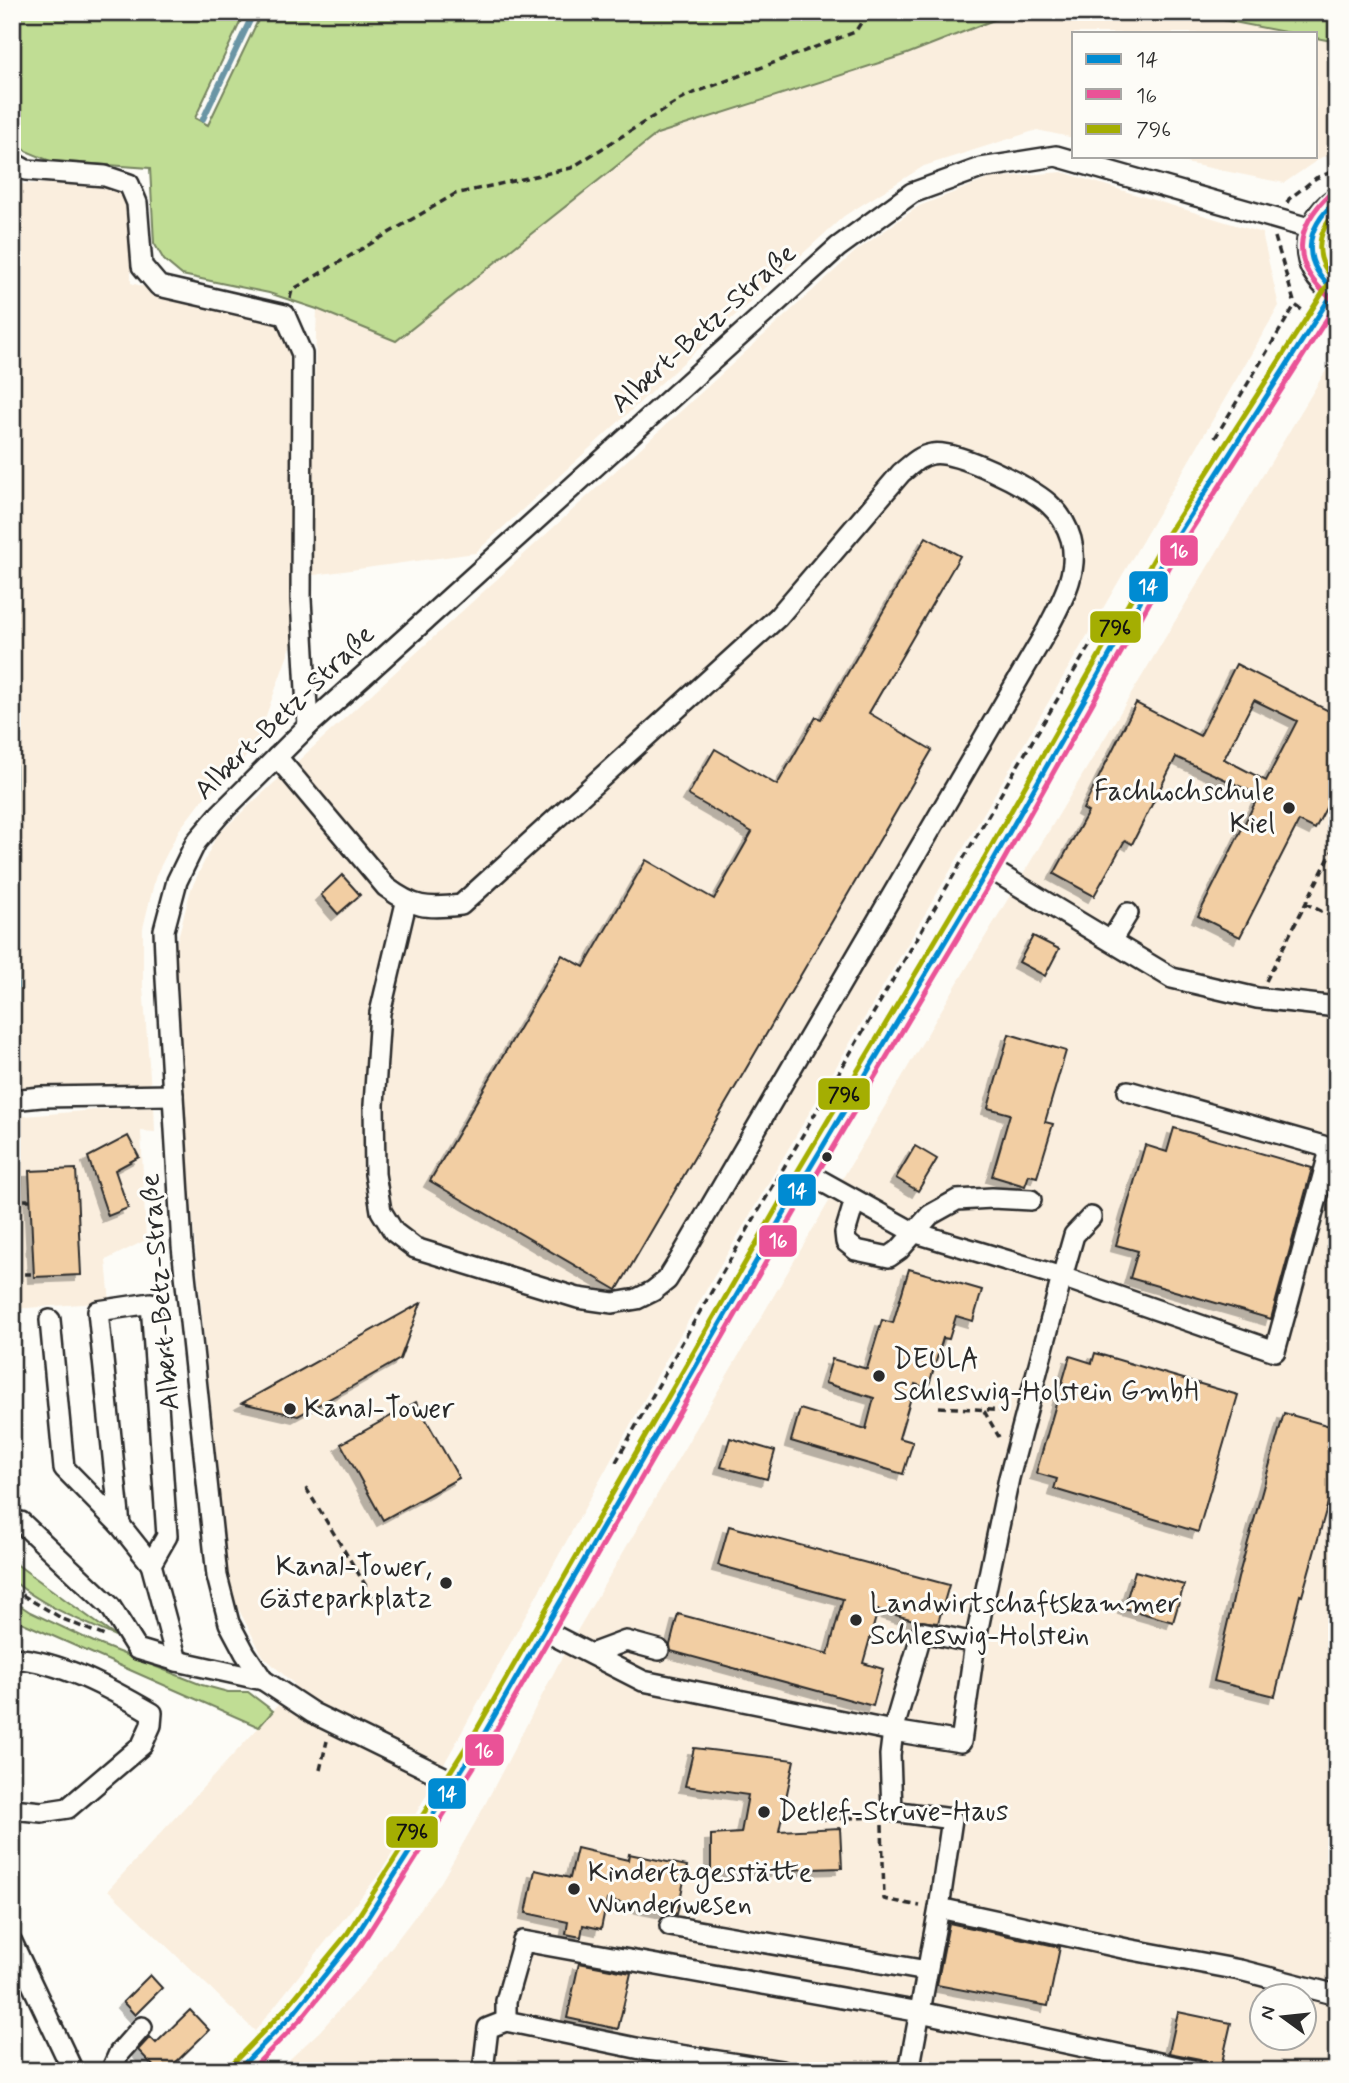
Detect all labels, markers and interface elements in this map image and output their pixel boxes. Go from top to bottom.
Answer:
legend [1072,32,1318,158]
text: 14 [1136,46,1158,74]
text: 16 [1136,82,1157,110]
text: 796 [1136,116,1171,144]
street label: Albert-Betz-Straße [603,236,805,422]
line badge: 16 [1159,534,1199,567]
text: 16 [1169,539,1189,564]
line badge: 14 [1128,570,1169,603]
text: 14 [1138,575,1158,600]
line badge: 796 [1089,610,1142,644]
text: 796 [1099,616,1131,641]
street label: Albert-Betz-Straße [187,617,383,809]
place label: Fachhochschule Kiel [1094,774,1275,843]
marker: Fachhochschule Kiel [1281,800,1297,816]
line badge: 796 [817,1077,871,1111]
text: 796 [828,1083,860,1108]
unlabelled marker [820,1150,834,1164]
street label: Albert-Betz-Straße [132,1172,190,1412]
line badge: 14 [777,1173,817,1207]
text: 14 [787,1179,807,1204]
line badge: 16 [758,1224,798,1258]
text: 16 [768,1229,788,1254]
place label: DEULA Schleswig-Holstein GmbH [893,1342,1199,1411]
marker: DEULA Schleswig-Holstein GmbH [871,1368,887,1384]
place label: Kanal-Tower [304,1391,455,1428]
marker: Kanal-Tower [282,1401,298,1417]
place label: Kanal-Tower, Gästeparkplatz [259,1549,432,1618]
marker: Kanal-Tower, Gästeparkplatz [438,1575,454,1591]
place label: Landwirtschaftskammer Schleswig-Holstein [870,1586,1180,1655]
marker: Landwirtschaftskammer Schleswig-Holstein [848,1612,864,1628]
line badge: 16 [464,1733,505,1767]
text: 16 [474,1739,494,1764]
line badge: 14 [427,1777,467,1810]
text: 14 [437,1782,457,1807]
place label: Detlef-Struve-Haus [778,1794,1009,1831]
marker: Detlef-Struve-Haus [756,1804,772,1820]
line badge: 796 [385,1815,439,1849]
text: 796 [396,1820,428,1845]
place label: Kindertagesstätte Wunderwesen [588,1855,812,1924]
marker: Kindertagesstätte Wunderwesen [566,1881,582,1897]
north arrow [1248,1982,1318,2052]
text: N [1254,2004,1282,2022]

